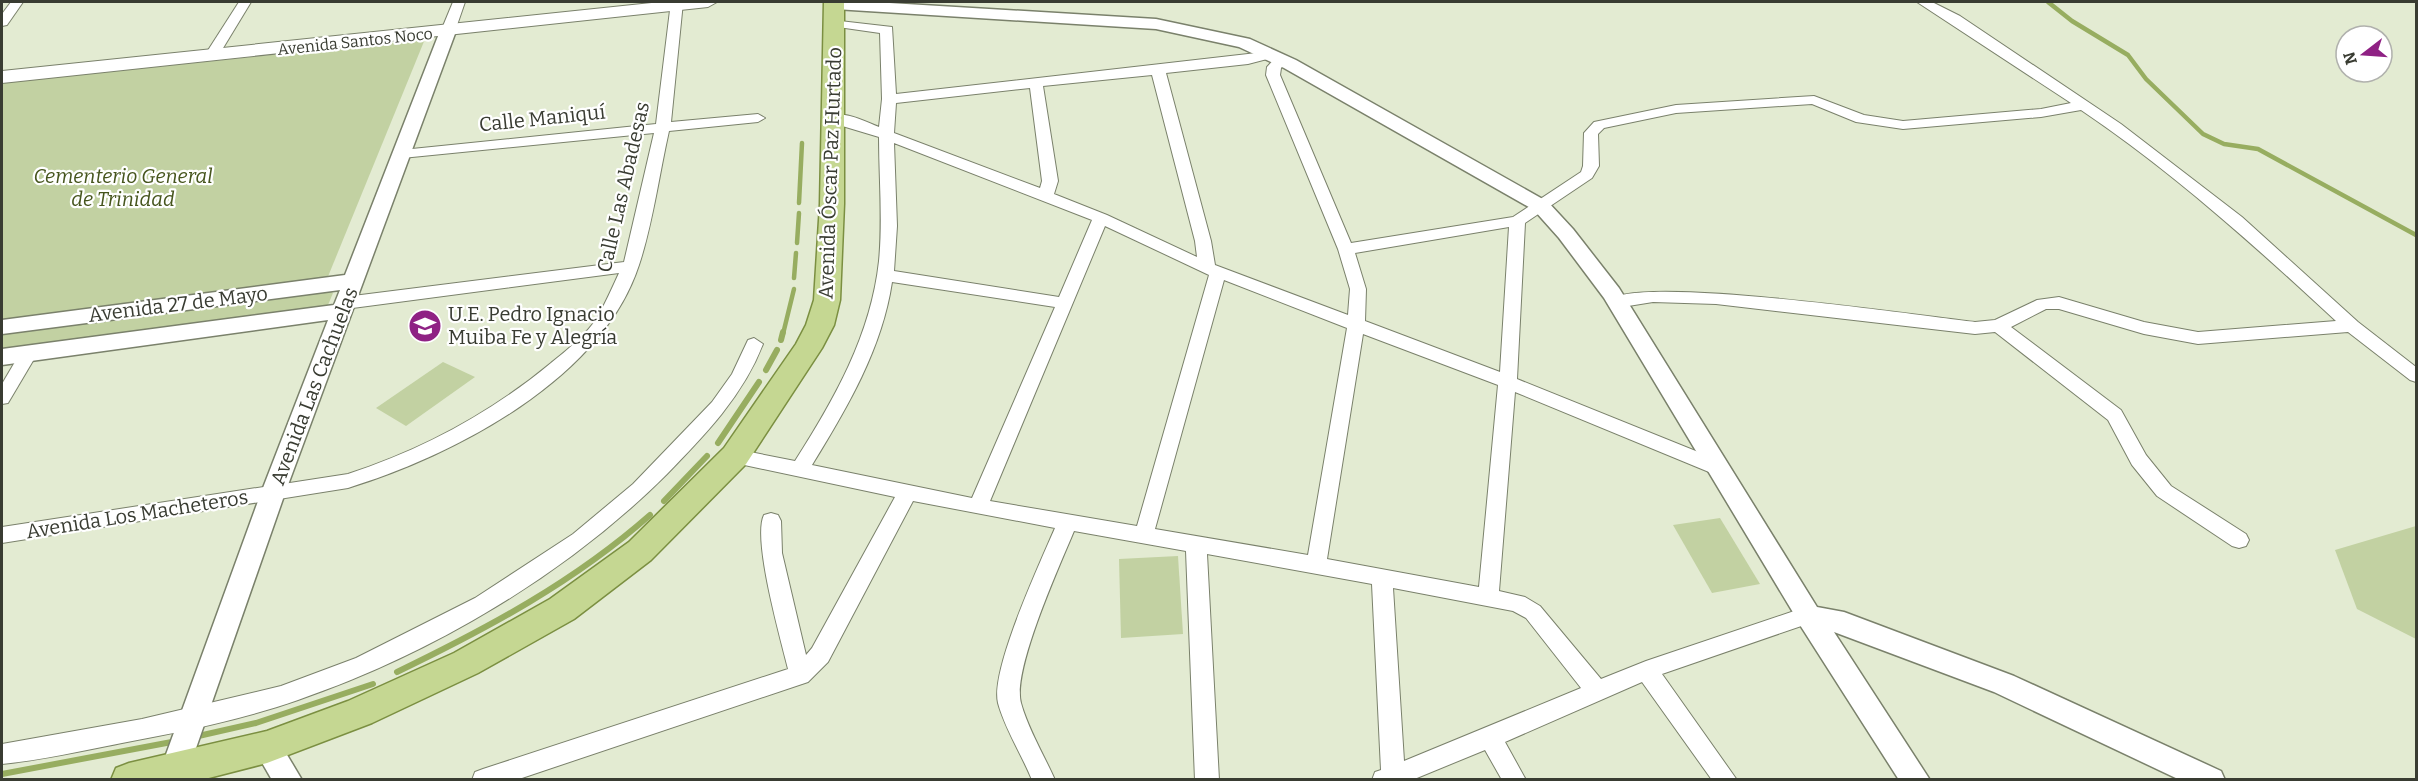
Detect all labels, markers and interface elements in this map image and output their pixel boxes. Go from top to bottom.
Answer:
street label: Avenida Santos Noco [276,24,434,59]
north arrow [2334,24,2394,84]
street label: Avenida Óscar Paz Hurtado [814,47,846,299]
text: N [2339,50,2361,67]
street label: Calle Maniquí [478,99,606,137]
street label: Calle Las Abadesas [592,99,654,275]
park label: Cementerio General de Trinidad [33,164,213,211]
street label: Avenida 27 de Mayo [87,281,269,327]
street label: Avenida Las Cachuelas [265,284,363,488]
place label: U.E. Pedro Ignacio Muiba Fe y Alegría [448,302,617,349]
school or university icon: U.E. Pedro Ignacio Muiba Fe y Alegría [407,308,443,344]
street label: Avenida Los Macheteros [24,485,250,543]

